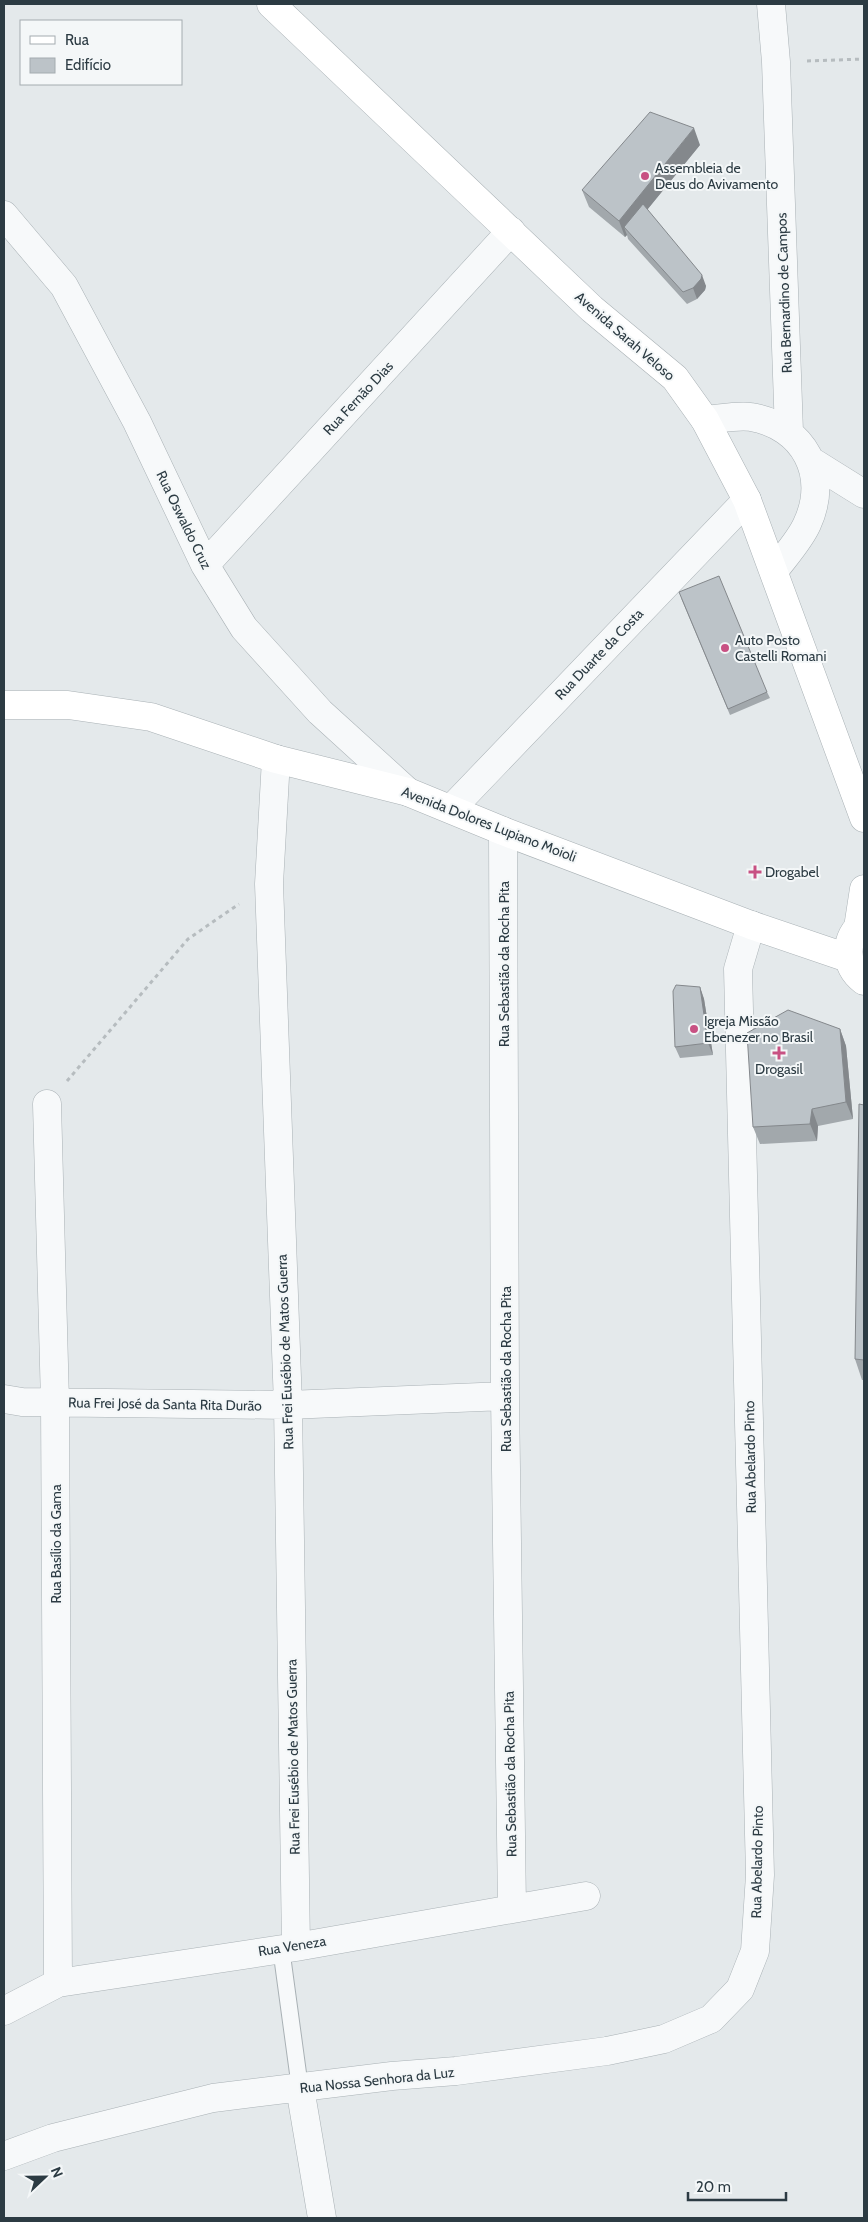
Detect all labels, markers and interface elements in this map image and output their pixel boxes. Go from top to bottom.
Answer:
legend [20,20,182,85]
text: Rua [65,31,90,49]
text: Edifício [65,56,111,74]
place label: Assembleia de Deus do Avivamento [655,159,778,193]
marker: Assembleia de Deus do Avivamento [639,170,651,182]
street label: Rua Bernardino de Campos [772,212,796,374]
street label: Avenida Sarah Veloso [571,288,679,384]
street label: Rua Fernão Dias [319,357,397,439]
street label: Rua Oswaldo Cruz [152,468,216,573]
street label: Rua Duarte da Costa [551,604,647,703]
place label: Auto Posto Castelli Romani [735,631,826,665]
marker: Auto Posto Castelli Romani [719,642,731,654]
street label: Avenida Dolores Lupiano Moioli [399,782,579,866]
place label: Drogabel [765,863,820,881]
marker: Drogabel [749,866,761,878]
street label: Rua Sebastião da Rocha Pita [495,881,513,1047]
place label: Igreja Missão Ebenezer no Brasil [704,1012,814,1046]
marker: Igreja Missão Ebenezer no Brasil [688,1023,700,1035]
marker: Drogasil [773,1047,785,1059]
place label: Drogasil [755,1060,804,1078]
street label: Rua Frei Eusébio de Matos Guerra [273,1254,297,1450]
street label: Rua Sebastião da Rocha Pita [497,1286,515,1452]
street label: Rua Frei José da Santa Rita Durão [68,1393,262,1415]
street label: Rua Abelardo Pinto [740,1400,760,1514]
street label: Rua Basílio da Gama [47,1484,65,1604]
street label: Rua Frei Eusébio de Matos Guerra [282,1659,304,1855]
street label: Rua Sebastião da Rocha Pita [500,1691,520,1857]
street label: Rua Abelardo Pinto [747,1805,767,1919]
street label: Rua Veneza [257,1932,328,1960]
street label: Rua Nossa Senhora da Luz [299,2063,456,2097]
north arrow [20,2152,70,2202]
text: N [47,2164,67,2180]
scale bar [688,2170,786,2202]
text: 20 m [696,2178,731,2196]

